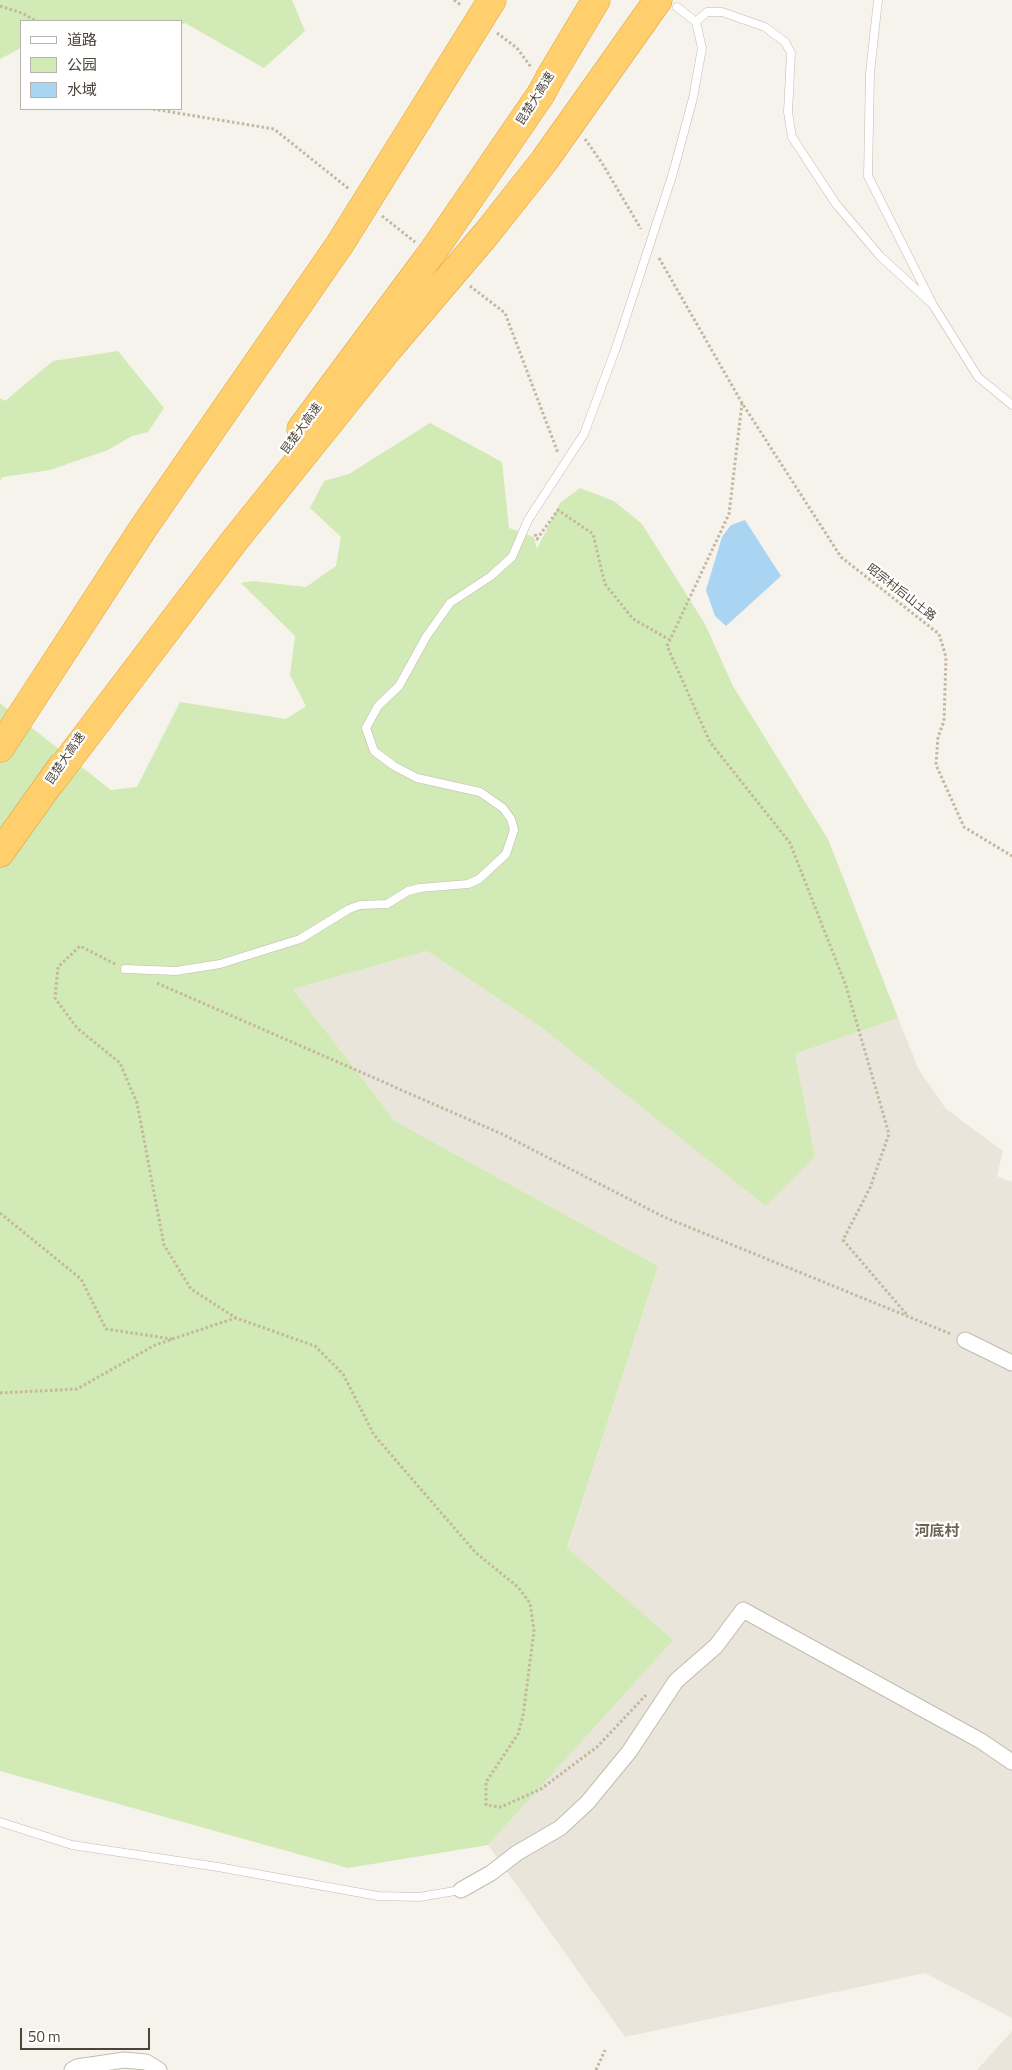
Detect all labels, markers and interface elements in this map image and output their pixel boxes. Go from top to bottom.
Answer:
legend [20,20,182,110]
text: 道路 [67,28,97,51]
text: 公园 [67,53,97,76]
street label: 昆楚大高速 [514,70,558,128]
text: 水域 [67,78,97,101]
street label: 昆楚大高速 [279,400,325,458]
street label: 昭宗村后山土路 [863,561,939,625]
street label: 昆楚大高速 [43,730,89,788]
district label: 河底村 [915,1523,959,1541]
scale bar [22,2018,152,2050]
text: 50 m [28,2025,61,2048]

